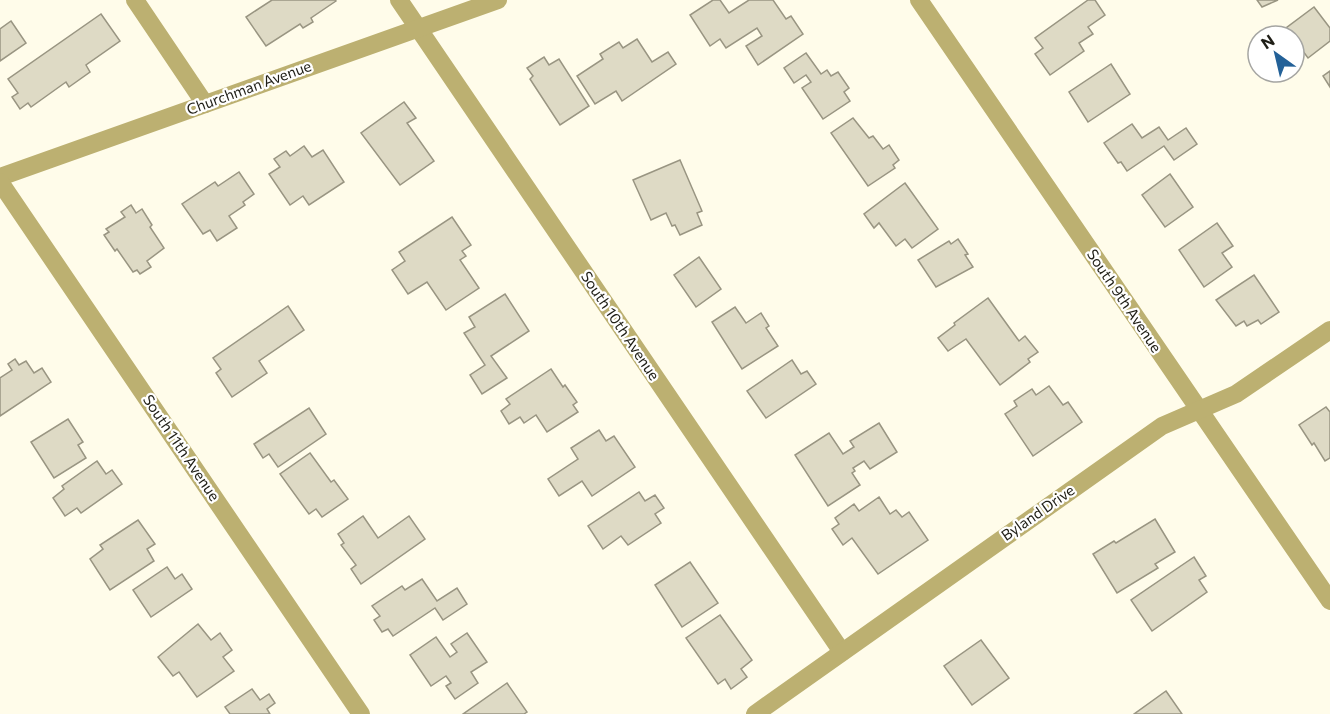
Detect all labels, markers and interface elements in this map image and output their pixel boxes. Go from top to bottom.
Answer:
north arrow [1246,24,1306,84]
text: N [1257,30,1278,52]
street label: Churchman Avenue [184,56,314,118]
street label: South 9th Avenue [1084,245,1166,355]
street label: South 10th Avenue [578,268,664,383]
street label: South 11th Avenue [140,391,224,504]
street label: Byland Drive [997,480,1078,544]

